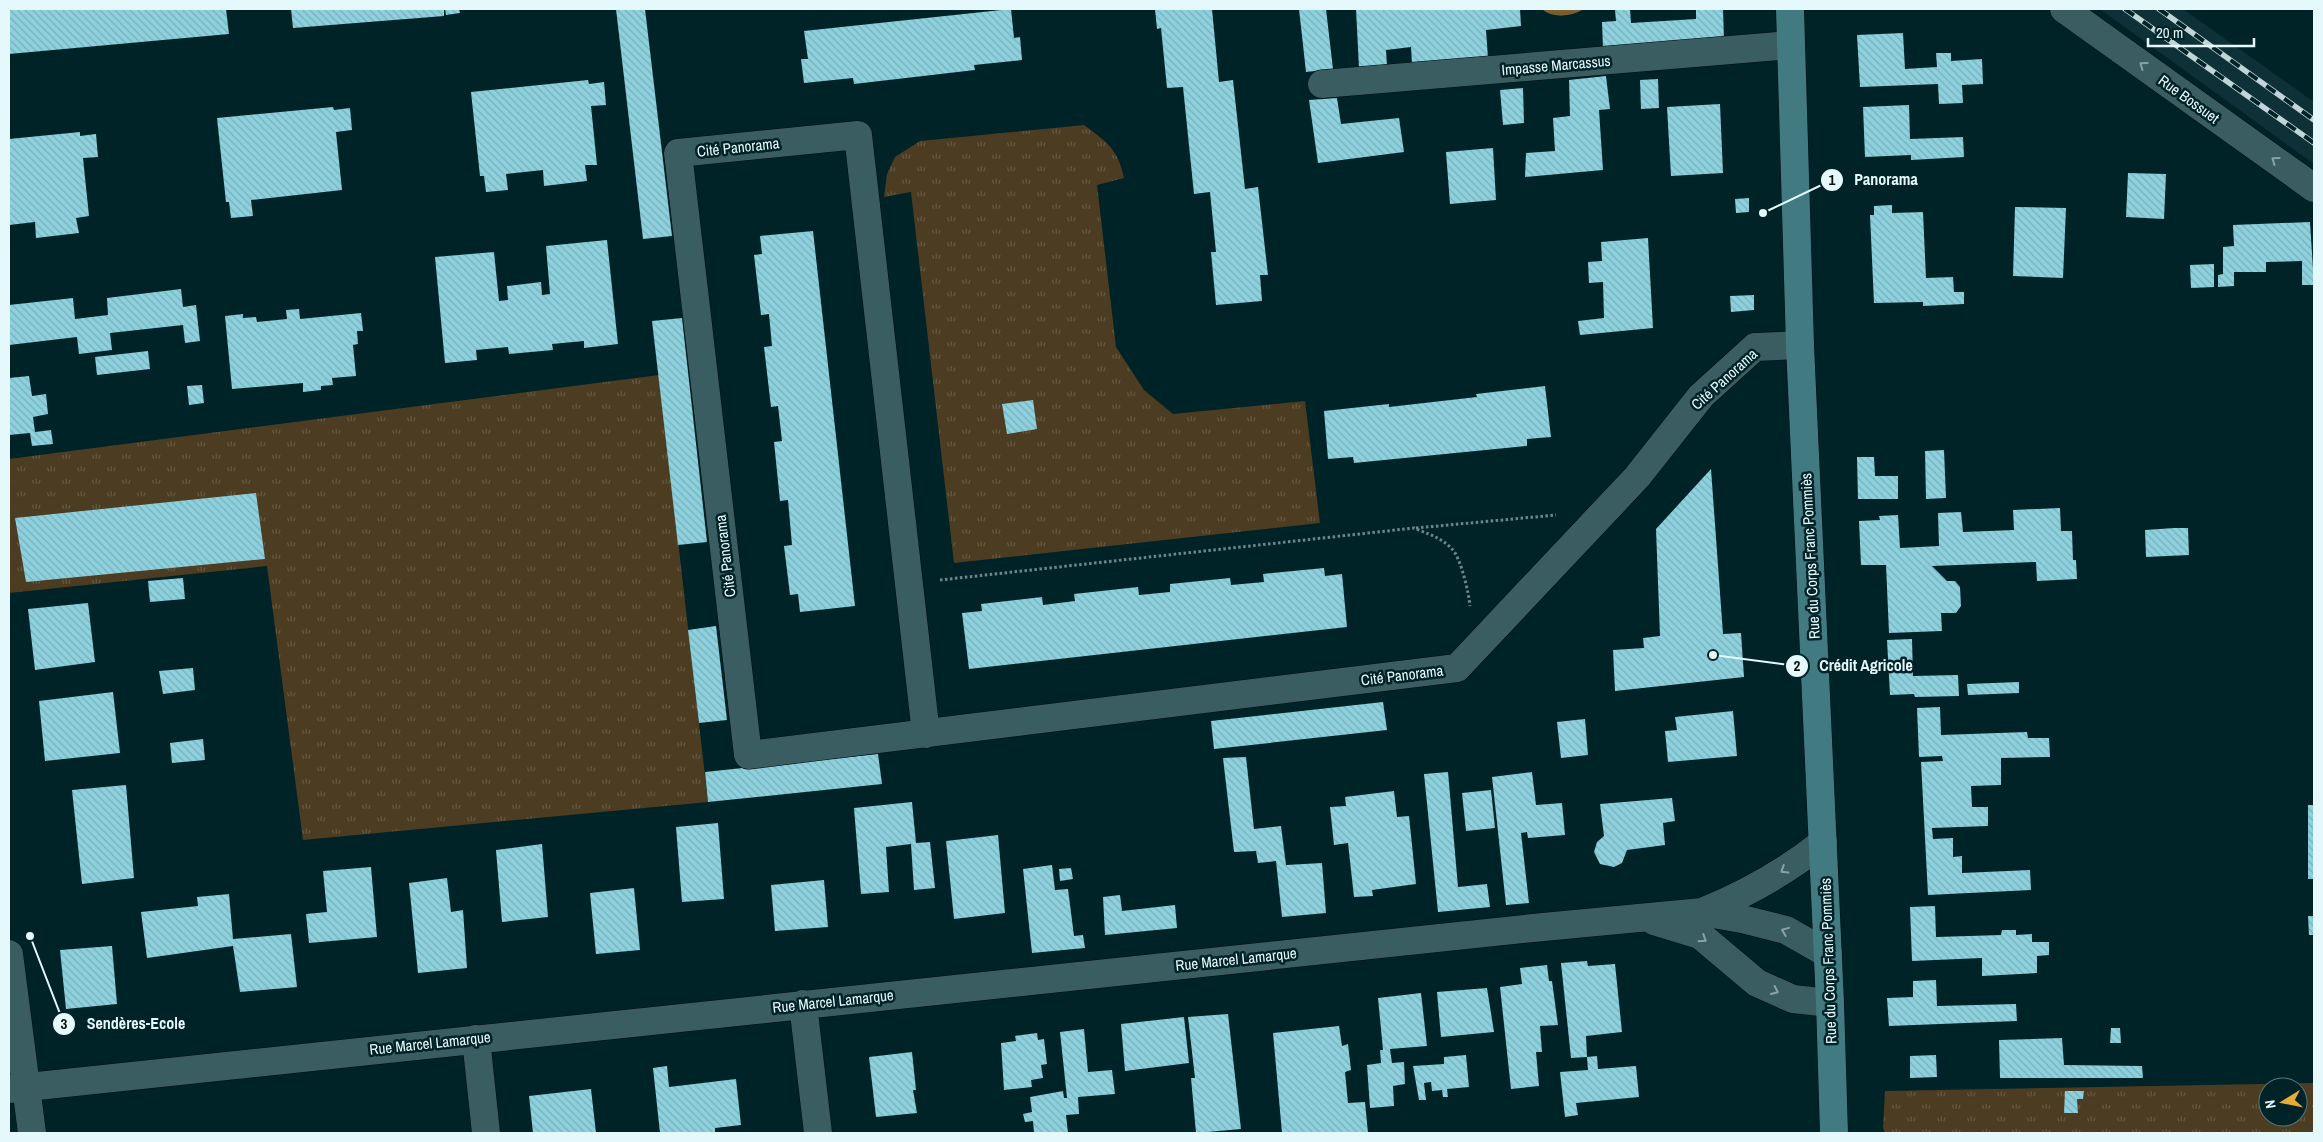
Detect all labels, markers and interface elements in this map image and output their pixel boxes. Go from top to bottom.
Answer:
scale bar [2148,15,2254,47]
text: 20 m [2156,22,2183,43]
street label: Impasse Marcassus [1501,50,1611,80]
one-way arrow [2139,62,2148,71]
street label: Rue Bossuet [2154,70,2224,129]
street label: Cité Panorama [696,132,780,162]
one-way arrow [2271,157,2281,166]
callout: Panorama [1819,164,1928,195]
text: Panorama [1854,168,1918,190]
text: 1 [1829,169,1836,190]
street label: Cité Panorama [1686,343,1762,414]
street label: Rue du Corps Franc Pommiès [1795,473,1825,639]
street label: Cité Panorama [710,514,740,598]
callout: Crédit Agricole [1784,650,1923,681]
text: Crédit Agricole [1819,654,1913,676]
text: 2 [1794,655,1801,676]
street label: Cité Panorama [1360,660,1444,690]
one-way arrow [1780,864,1789,874]
street label: Rue du Corps Franc Pommiès [1815,878,1841,1044]
one-way arrow [1781,927,1790,937]
one-way arrow [1697,932,1706,942]
street label: Rue Marcel Lamarque [1174,942,1298,976]
street label: Rue Marcel Lamarque [771,984,895,1018]
one-way arrow [1770,984,1779,995]
callout: Sendères-Ecole [52,1008,195,1039]
text: Sendères-Ecole [87,1012,185,1034]
text: 3 [61,1013,68,1034]
street label: Rue Marcel Lamarque [368,1026,492,1060]
north arrow [2258,1077,2308,1127]
text: N [2261,1099,2280,1110]

